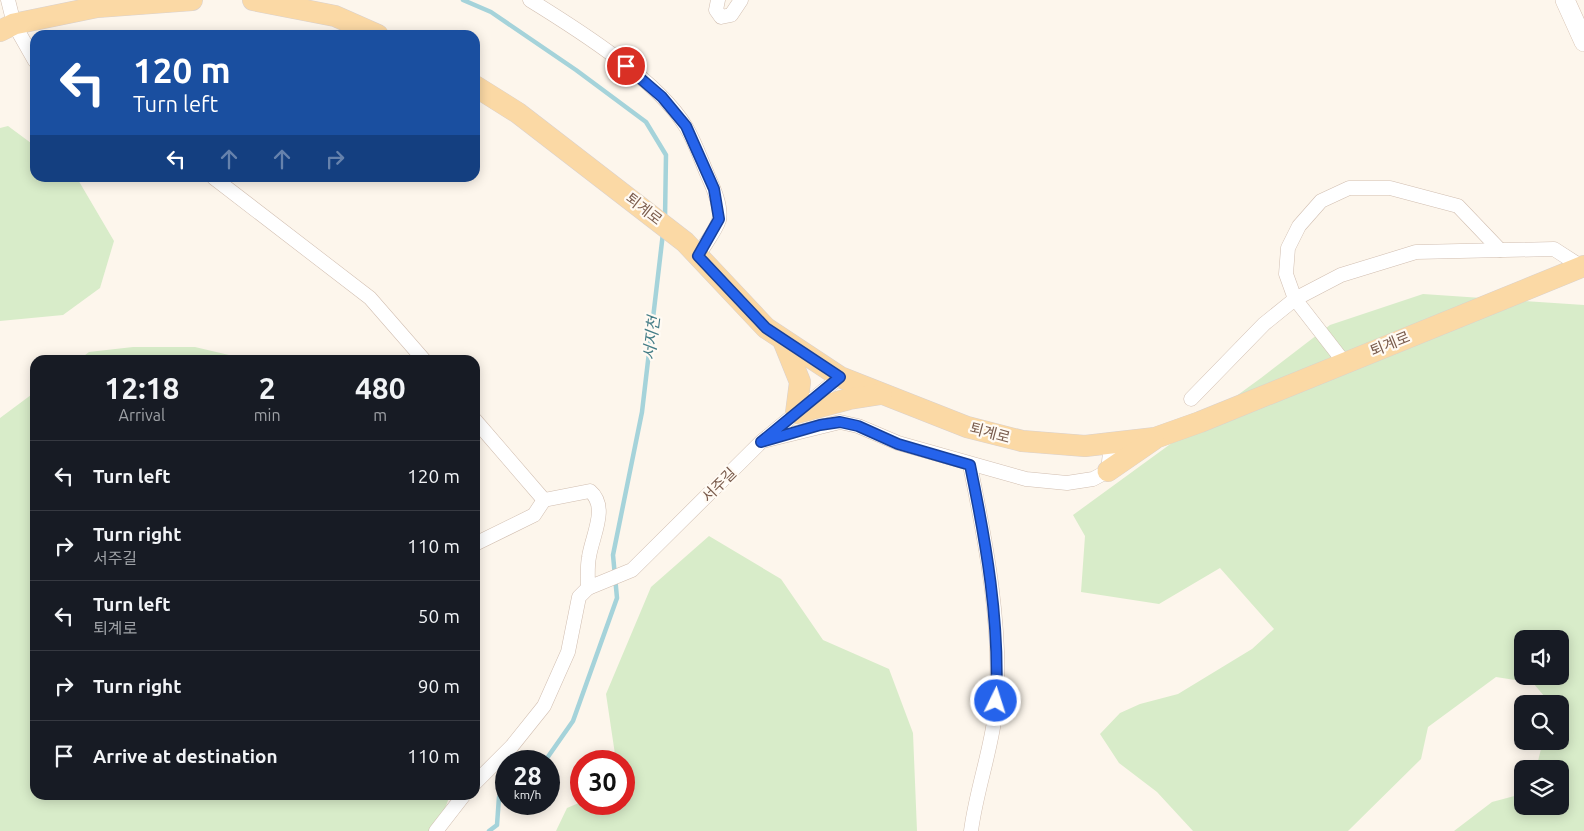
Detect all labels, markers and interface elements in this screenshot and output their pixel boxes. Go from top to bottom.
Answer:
pin [605,45,647,87]
icon: left [50,50,115,115]
text: 120 m [133,50,231,90]
icon: arrive [612,52,640,80]
text: Turn left [133,91,218,116]
icon: left [162,145,190,173]
icon: ahead [215,145,243,173]
icon: ahead [268,145,296,173]
icon: right [321,145,349,173]
street label: 퇴계로 [623,189,666,228]
water label: 서지천 [639,313,663,361]
street label: 퇴계로 [1367,328,1412,359]
text: 12:18 [104,371,179,405]
text: 2 [259,371,276,405]
text: 480 [355,371,406,405]
text: Arrival [119,406,165,424]
text: min [254,406,281,424]
text: m [373,406,387,424]
street label: 퇴계로 [968,419,1012,446]
icon: left [50,462,78,490]
street label: 서주길 [698,464,739,505]
text: Turn left [93,465,171,487]
text: 120 m [407,465,460,487]
text: Turn right [93,523,181,545]
icon: right [50,532,78,560]
text: 110 m [407,535,460,557]
text: 서주길 [93,549,137,567]
text: Turn left [93,593,171,615]
icon: left [50,602,78,630]
text: 50 m [418,605,460,627]
text: 퇴계로 [93,619,137,637]
map controls [1514,630,1569,815]
button: sound [1514,630,1569,685]
icon: right [50,672,78,700]
position arrow [969,674,1021,726]
text: Turn right [93,675,181,697]
text: 90 m [418,675,460,697]
button: search [1514,695,1569,750]
icon: arrive [50,742,78,770]
text: Arrive at destination [93,745,278,767]
text: 110 m [407,745,460,767]
speed limit sign: 30 [570,750,635,815]
button: layers [1514,760,1569,815]
text: 28 [513,762,542,790]
text: km/h [514,788,541,801]

